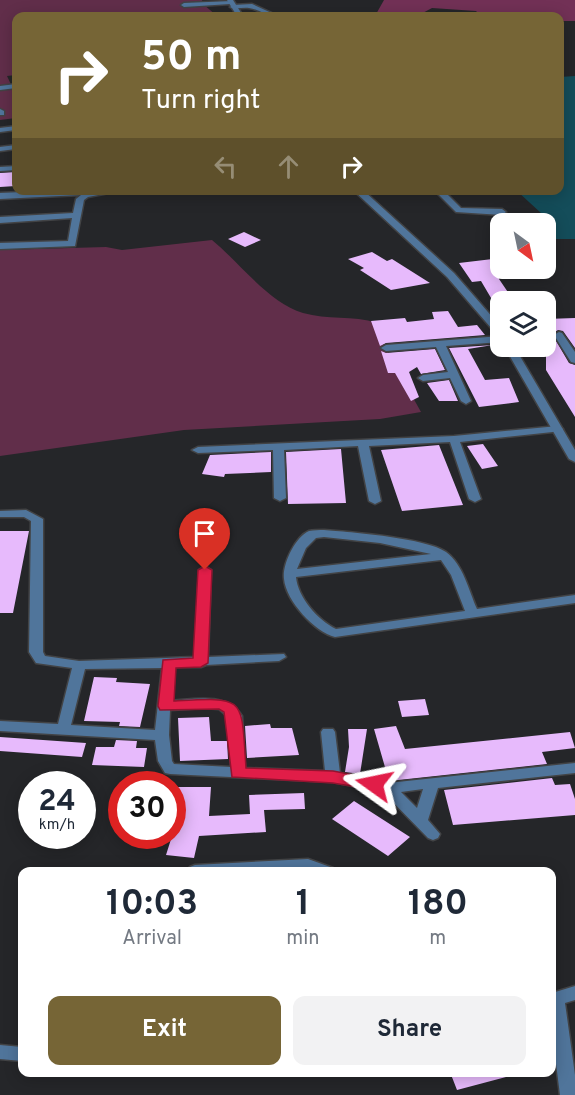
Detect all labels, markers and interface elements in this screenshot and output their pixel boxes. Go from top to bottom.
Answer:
text: 50 m [141,32,242,85]
icon: right [42,36,120,114]
text: Turn right [141,84,260,118]
icon: left [209,150,242,183]
icon: ahead [272,150,305,183]
icon: right [335,150,368,183]
north arrow [490,213,556,279]
map controls [490,213,556,357]
button: layers [490,291,556,357]
pin [179,508,230,570]
icon: arrive [188,517,221,550]
position arrow [342,752,406,816]
speed limit sign: 30 [108,771,186,849]
text: 24 [38,784,76,821]
text: km/h [39,816,75,835]
text: 10:03 [106,882,198,928]
text: 1 [296,882,310,928]
text: 180 [408,882,468,928]
text: Arrival [122,926,182,952]
text: min [286,926,320,952]
text: m [429,926,446,952]
button: Exit [48,996,281,1065]
button: Share [293,996,526,1065]

